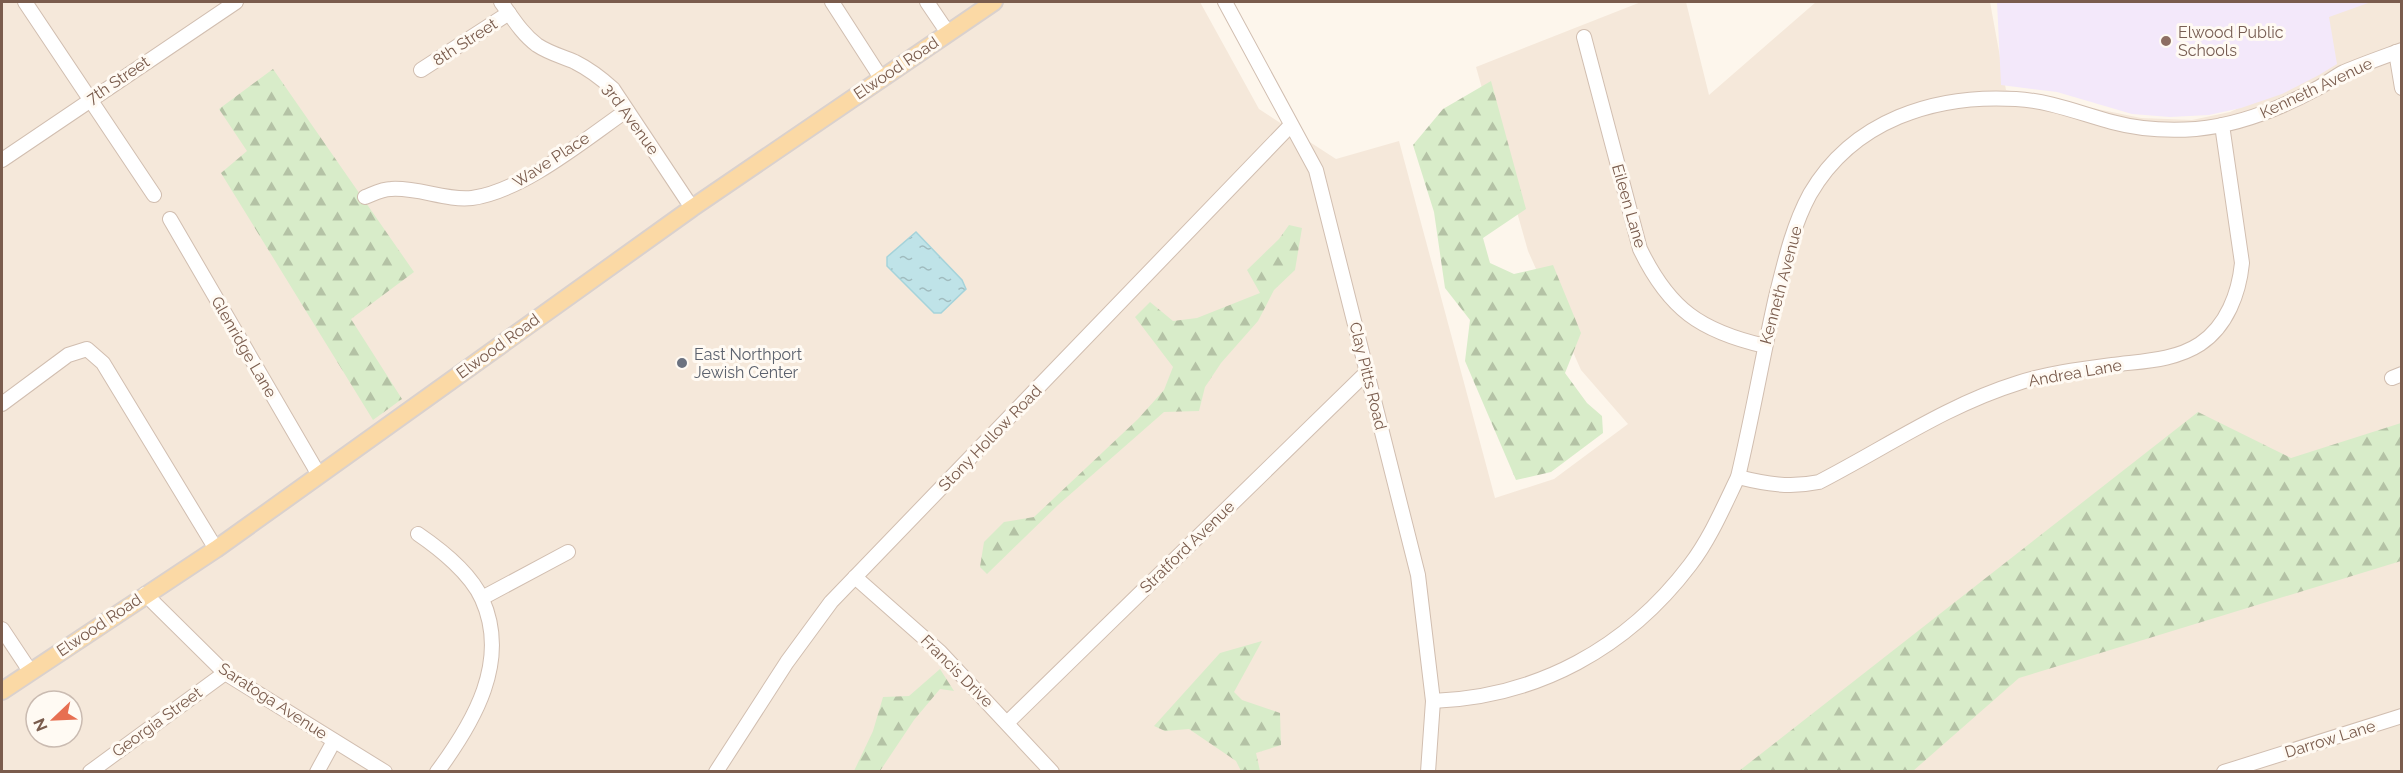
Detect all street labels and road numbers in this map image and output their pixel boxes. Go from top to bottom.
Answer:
street label: 8th Street [429,14,501,70]
street label: Elwood Road [850,33,942,103]
street label: 7th Street [83,52,154,108]
street label: Kenneth Avenue [2257,54,2375,122]
street label: 3rd Avenue [599,80,663,158]
street label: Wave Place [509,128,593,192]
street label: Eileen Lane [1608,162,1650,250]
street label: Kenneth Avenue [1756,224,1806,346]
street label: Glenridge Lane [207,293,281,401]
street label: Elwood Road [453,309,543,382]
street label: Clay Pitts Road [1345,320,1391,432]
street label: Andrea Lane [2027,355,2123,391]
street label: Stony Hollow Road [935,381,1045,495]
street label: Stratford Avenue [1136,497,1238,597]
street label: Elwood Road [53,590,145,660]
street label: Francis Drive [917,631,997,711]
street label: Saratoga Avenue [215,659,331,743]
street label: Georgia Street [108,683,206,761]
street label: Darrow Lane [2282,716,2378,762]

